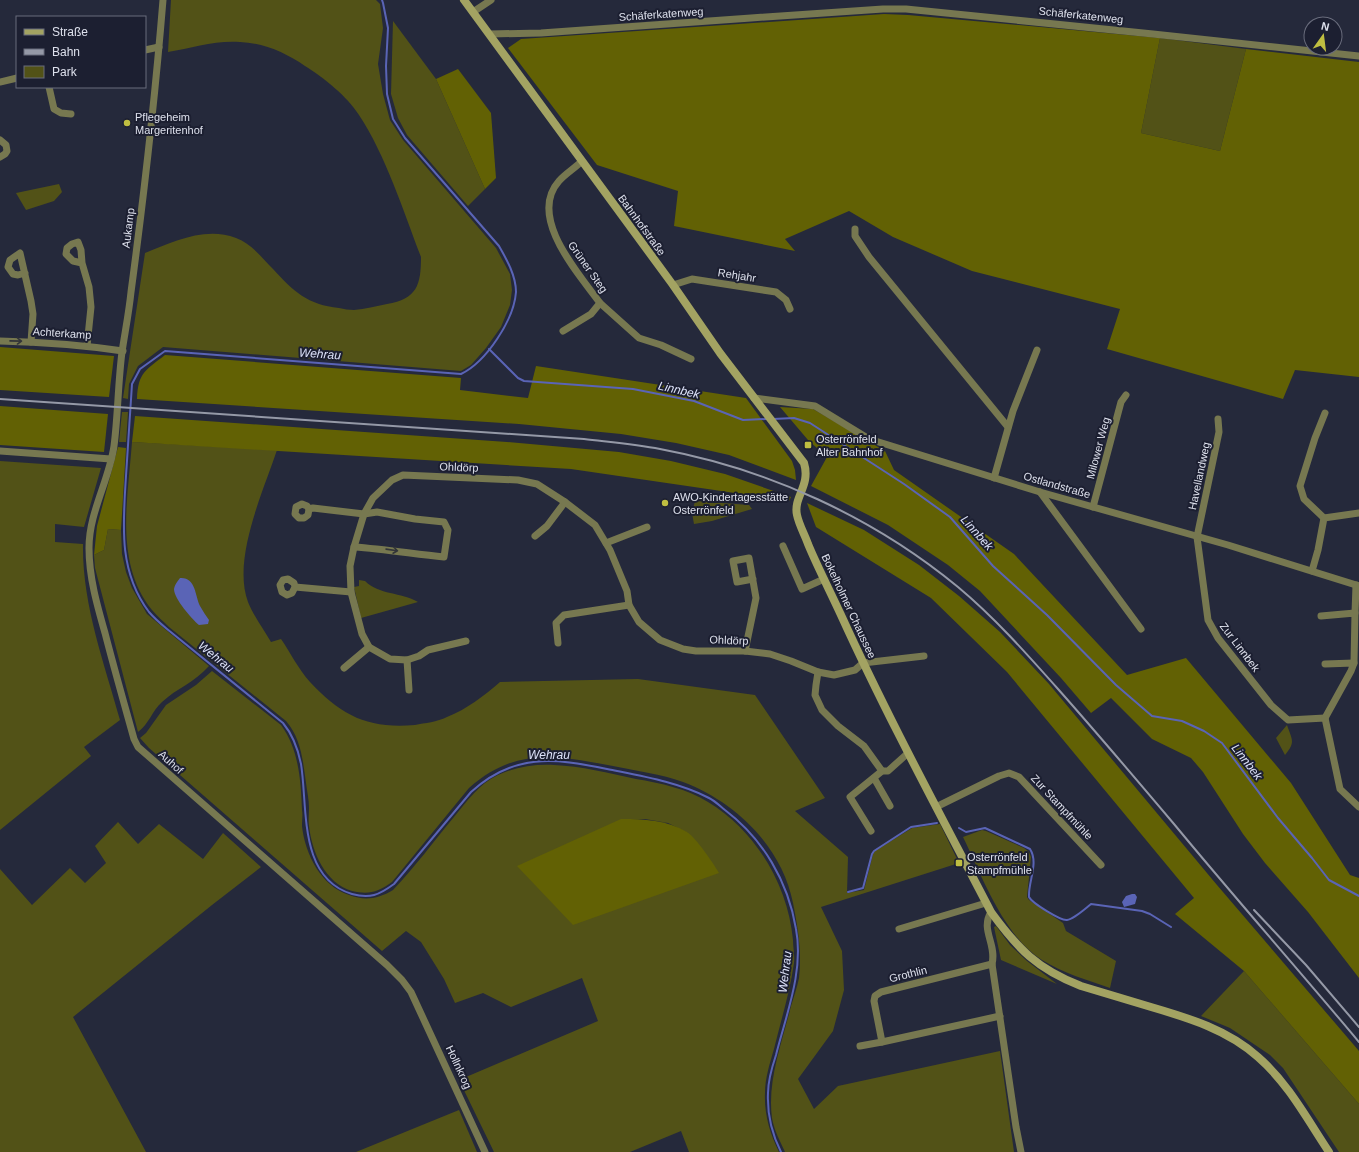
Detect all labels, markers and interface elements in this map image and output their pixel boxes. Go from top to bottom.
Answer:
street label: Schäferkatenweg [618,5,704,23]
street label: Schäferkatenweg [1038,5,1124,25]
legend [16,16,146,88]
north arrow [1303,16,1343,56]
text: N [1320,20,1331,33]
text: Straße [52,25,88,39]
text: Bahn [52,45,80,59]
text: Park [52,65,78,79]
place label: Pflegeheim Margeritenhof [135,111,204,136]
marker: Pflegeheim Margeritenhof [122,118,132,128]
street label: Bahnhofstraße [616,192,668,258]
street label: Aukamp [120,207,136,249]
street label: Grüner Steg [566,239,610,295]
street label: Rehjahr [717,266,757,284]
street label: Achterkamp [32,325,92,341]
one-way arrow [9,337,22,345]
water label: Wehrau [299,346,342,362]
water label: Linnbek [657,378,702,402]
street label: Milower Weg [1084,416,1112,480]
place label: Osterrönfeld Alter Bahnhof [816,433,884,458]
marker: Osterrönfeld Alter Bahnhof [803,440,813,450]
street label: Havellandweg [1186,441,1212,511]
street label: Ohldörp [439,460,479,474]
street label: Ostlandstraße [1022,470,1092,500]
place label: AWO-Kindertagesstätte Osterrönfeld [673,491,788,516]
marker: AWO-Kindertagesstätte Osterrönfeld [660,498,670,508]
water label: Linnbek [958,513,997,554]
one-way arrow [386,546,399,554]
street label: Bokelholmer Chaussee [820,552,878,660]
street label: Zur Linnbek [1218,620,1263,674]
street label: Ohldörp [709,633,749,647]
water label: Wehrau [195,638,237,676]
water label: Linnbek [1229,741,1266,784]
street label: Auhof [156,748,186,777]
water label: Wehrau [528,748,570,762]
street label: Zur Stampfmühle [1029,772,1095,842]
place label: Osterrönfeld Stampfmühle [967,851,1032,876]
marker: Osterrönfeld Stampfmühle [954,858,964,868]
water label: Wehrau [776,950,795,994]
street label: Grothlin [888,964,928,984]
street label: Hollnkrog [444,1043,474,1091]

